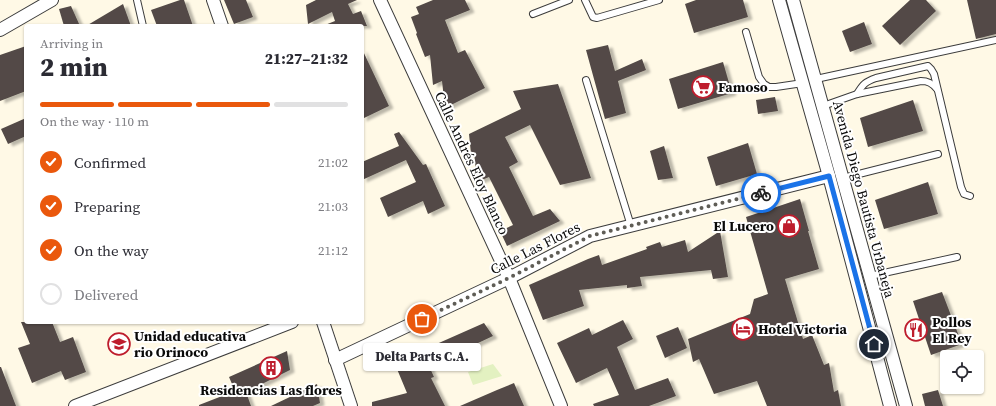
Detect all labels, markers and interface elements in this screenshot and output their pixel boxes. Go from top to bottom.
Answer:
text: Arriving in [40,35,103,52]
text: 21:27–21:32 [265,48,348,69]
text: 2 min [40,49,108,85]
supermarket icon: Famoso [690,74,716,100]
place label: Famoso [718,77,768,97]
street label: Calle Andrés Eloy Blanco [430,88,514,238]
street label: Avenida Diego Bautista Urbaneja [828,98,900,301]
text: On the way · 110 m [40,113,149,130]
icon: check [40,151,62,173]
text: Confirmed [74,152,146,173]
text: 21:02 [318,154,348,171]
courier [741,173,781,213]
icon: bike [750,182,772,204]
icon: check [40,195,62,217]
text: Preparing [74,196,140,217]
text: 21:03 [318,198,348,215]
shop icon: El Lucero [776,213,802,239]
place label: El Lucero [713,216,774,236]
street label: Calle Las Flores [487,217,583,279]
icon: check [40,239,62,261]
text: On the way [74,240,149,261]
text: 21:12 [318,242,348,259]
text: Delivered [74,284,138,305]
pin [405,302,439,336]
icon: bag [411,308,433,330]
place label: Pollos El Rey [932,312,972,348]
hotel icon: Hotel Victoria [730,316,756,342]
restaurant icon: Pollos El Rey [903,317,929,343]
place label: Hotel Victoria [758,319,847,339]
place label: Unidad educativa rio Orinoco [134,326,247,362]
pin [857,327,891,361]
school or university icon: Unidad educativa rio Orinoco [106,331,132,357]
icon: home [863,333,885,355]
callout: Delta Parts C.A. [363,343,481,371]
text: Delta Parts C.A. [375,348,469,365]
map controls [940,350,984,394]
button: locate [940,350,984,394]
building icon: Residencias Las flores [258,355,284,381]
place label: Residencias Las flores [200,380,343,400]

